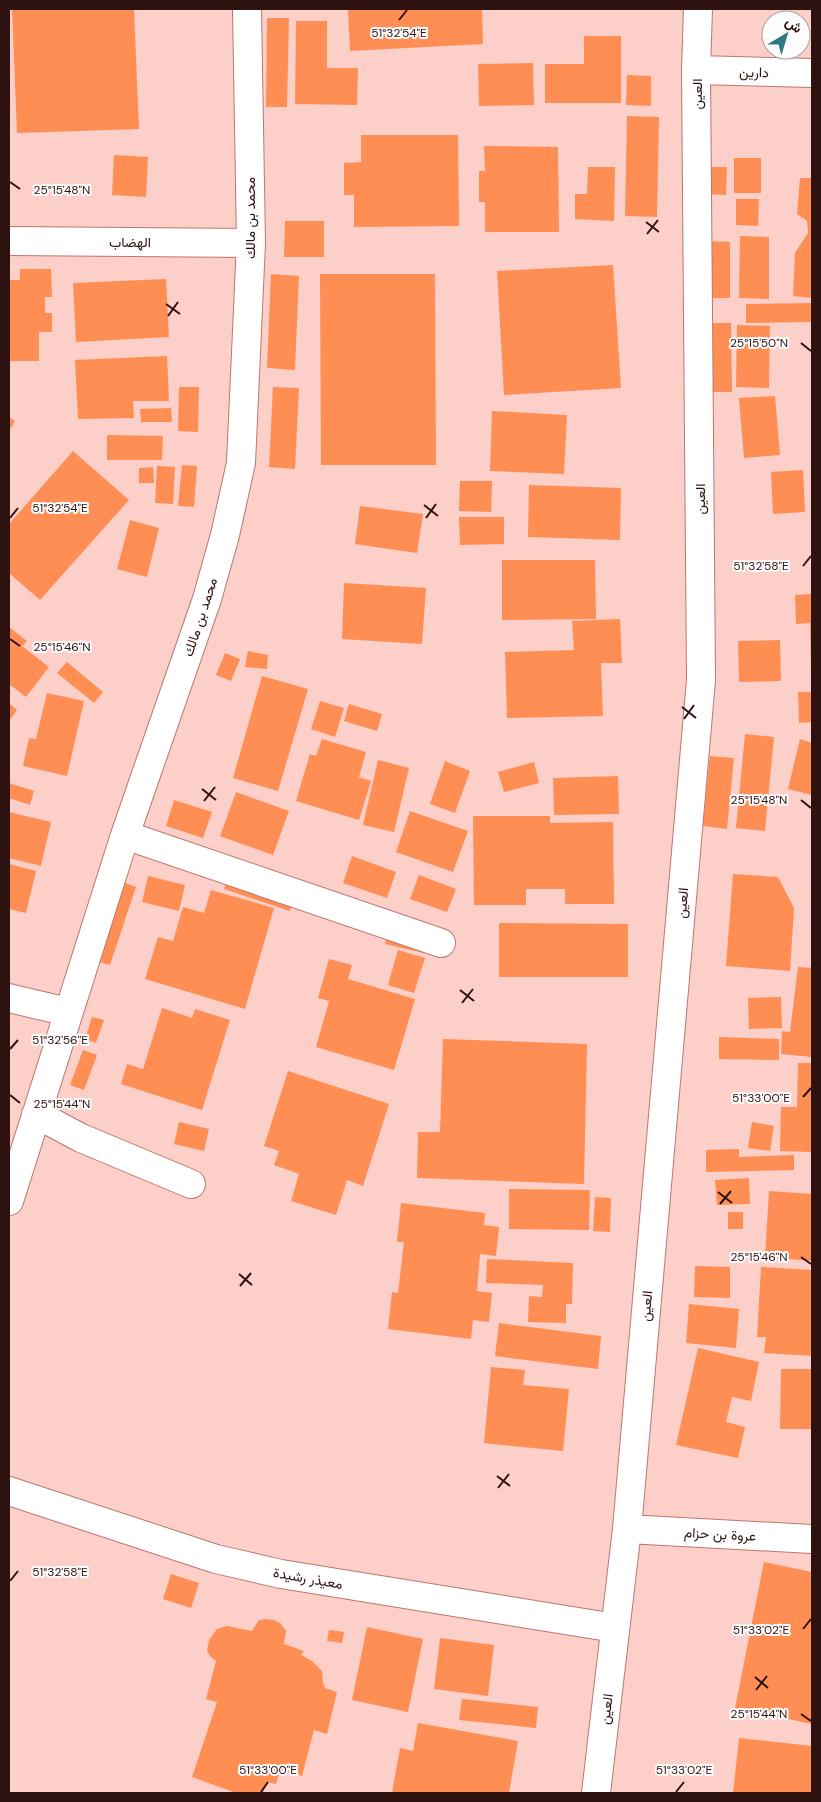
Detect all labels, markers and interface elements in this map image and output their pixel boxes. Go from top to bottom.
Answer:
north arrow [761,10,811,60]
text: ش [782,12,806,37]
text: 51°32'54"E [371,25,427,41]
street label: دارين [739,63,769,81]
street label: العين [688,79,706,109]
street label: محمد بن مالك [241,177,259,259]
text: 25°15'48"N [34,182,90,198]
street label: الهضاب [109,233,151,251]
text: 25°15'50"N [730,335,788,351]
street label: العين [691,484,709,514]
text: 51°32'54"E [32,500,88,516]
text: 51°32'58"E [733,558,789,574]
street label: محمد بن مالك [179,575,221,659]
text: 25°15'46"N [33,639,91,655]
text: 25°15'48"N [731,792,787,808]
street label: العين [672,887,692,919]
text: 51°32'56"E [32,1032,88,1048]
text: 51°33'00"E [732,1090,790,1106]
text: 25°15'44"N [34,1096,90,1112]
text: 25°15'46"N [730,1249,788,1265]
street label: العين [636,1290,656,1322]
street label: عروة بن حزام [683,1523,757,1545]
street label: معيذر رشيدة [272,1563,344,1593]
text: 51°32'58"E [32,1564,88,1580]
text: 51°33'02"E [733,1622,789,1638]
street label: العين [595,1693,617,1725]
text: 25°15'44"N [731,1706,787,1722]
text: 51°33'00"E [239,1762,297,1778]
text: 51°33'02"E [656,1762,712,1778]

